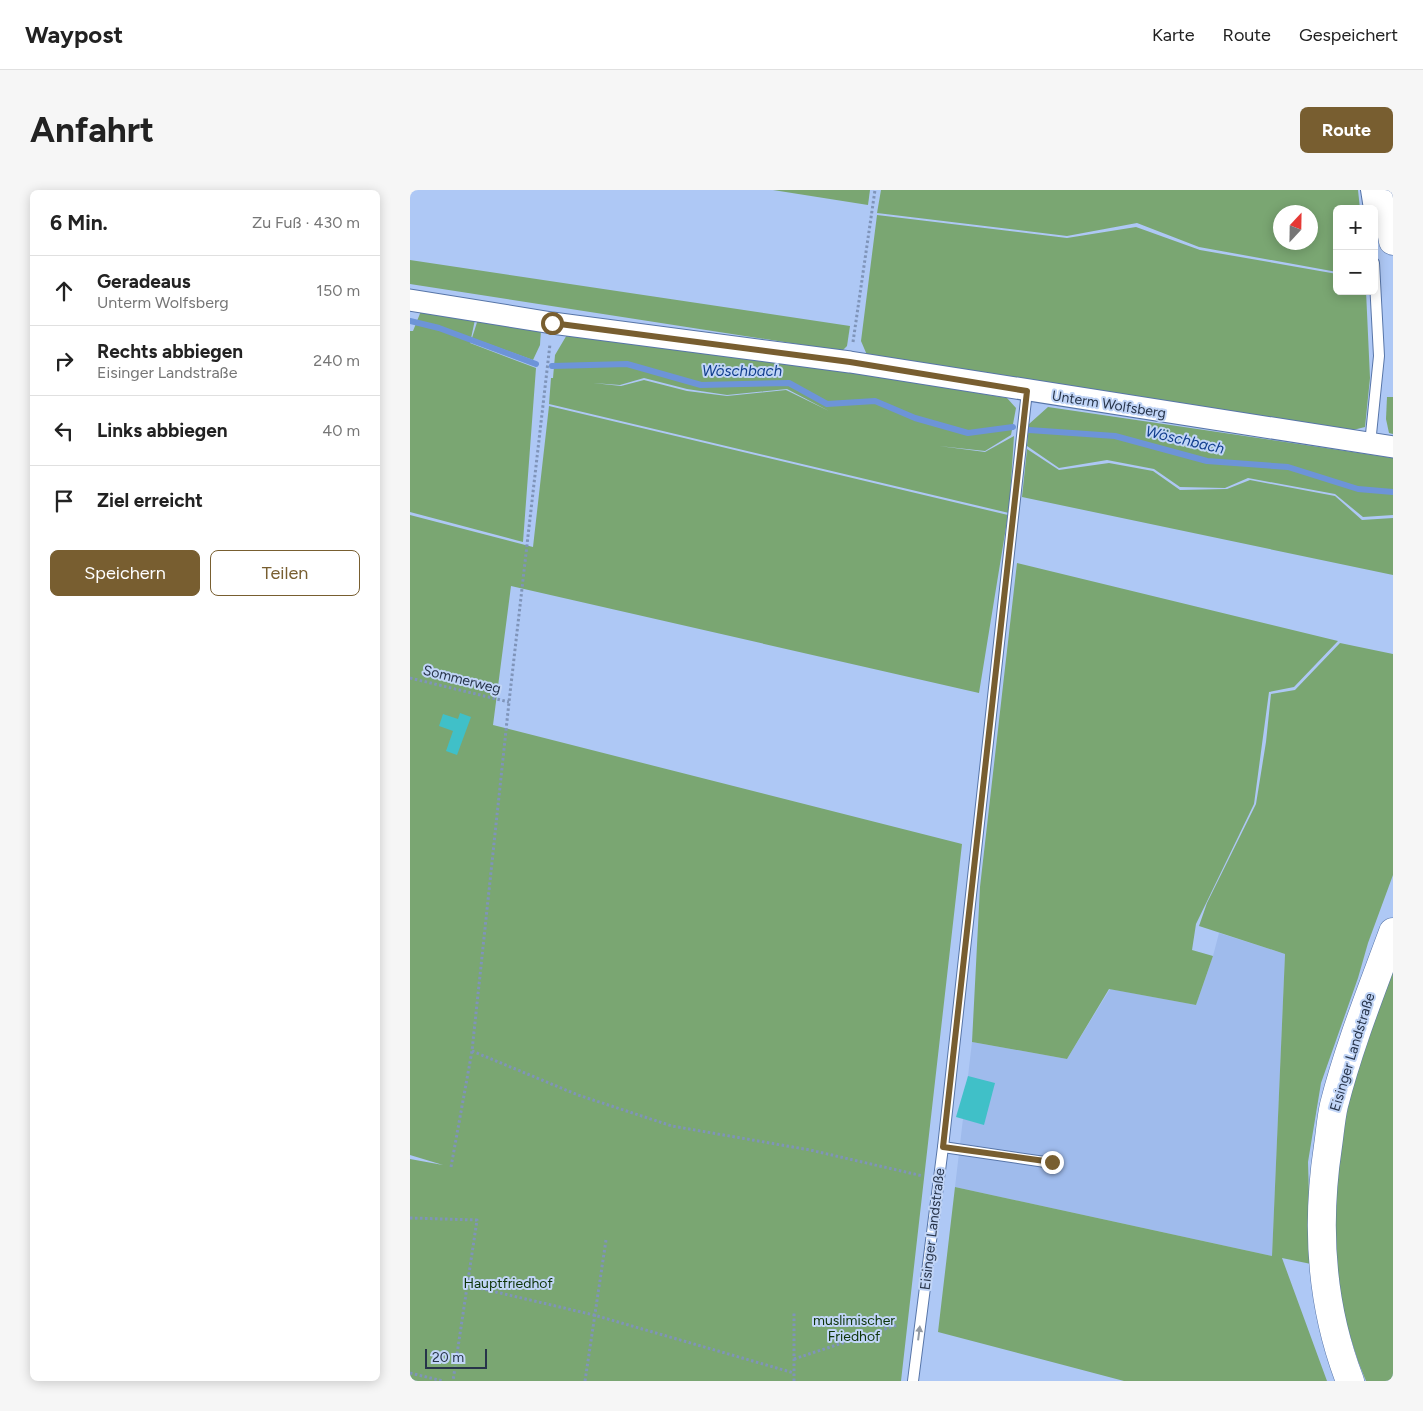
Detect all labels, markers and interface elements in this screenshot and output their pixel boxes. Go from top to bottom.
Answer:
text: Waypost [25,20,123,49]
text: Karte [1152,24,1195,46]
text: Route [1223,24,1271,46]
text: Gespeichert [1299,24,1398,46]
button: Route [1300,107,1393,153]
text: Anfahrt [30,109,154,151]
north arrow [1273,205,1318,250]
map controls [1333,205,1378,295]
button: + [1333,205,1378,250]
text: 6 Min. [50,210,108,235]
text: Zu Fuß · 430 m [252,213,360,232]
button: − [1333,250,1378,295]
text: Geradeaus [97,270,191,293]
icon: ahead [50,277,78,305]
text: 150 m [316,281,360,300]
text: Unterm Wolfsberg [97,293,229,312]
route start [541,312,564,335]
text: Rechts abbiegen [97,340,243,363]
icon: right [50,347,78,375]
text: 240 m [313,351,360,370]
water label: Wöschbach [702,362,782,380]
text: Eisinger Landstraße [97,363,237,382]
street label: Unterm Wolfsberg [1051,387,1167,422]
icon: left [50,417,78,445]
text: Links abbiegen [97,419,228,442]
text: 40 m [322,421,360,440]
water label: Wöschbach [1144,422,1226,458]
icon: arrive [50,487,78,515]
text: Ziel erreicht [97,489,203,512]
button: Speichern [50,550,200,596]
button: Teilen [210,550,360,596]
street label: Sommerweg [421,662,503,697]
street label: Eisinger Landstraße [1326,991,1379,1113]
route end [1041,1151,1064,1174]
street label: Eisinger Landstraße [917,1167,948,1291]
park label: Hauptfriedhof [463,1275,553,1292]
park label: muslimischer Friedhof [813,1312,895,1345]
one-way arrow [915,1324,923,1340]
scale bar [425,1346,488,1369]
text: 20 m [432,1349,464,1366]

